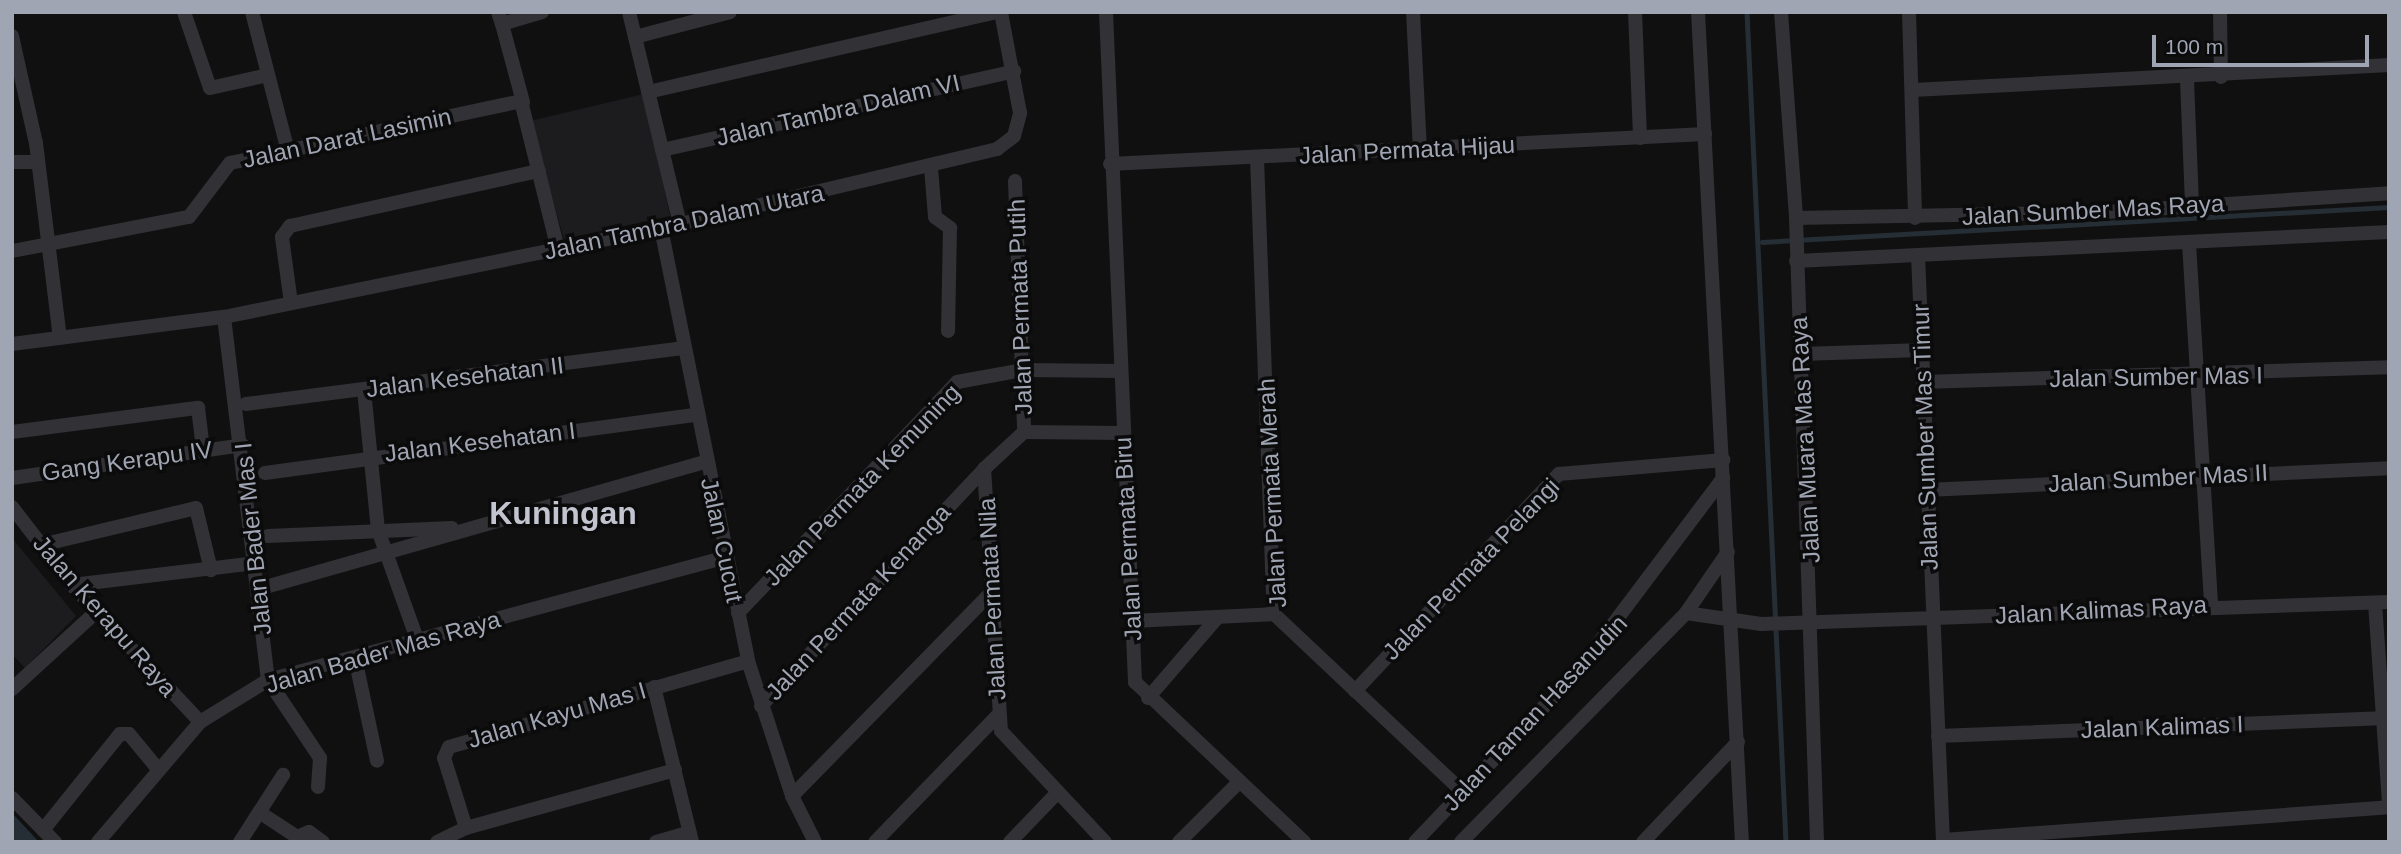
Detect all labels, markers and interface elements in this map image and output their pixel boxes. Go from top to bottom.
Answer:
scale bar [2156,21,2373,65]
text: 100 m [2165,35,2223,58]
street label: Jalan Tambra Dalam VI [713,68,963,152]
street label: Jalan Darat Lasimin [240,102,454,174]
street label: Jalan Permata Hijau [1298,130,1516,170]
street label: Jalan Tambra Dalam Utara [541,178,827,266]
street label: Jalan Sumber Mas Raya [1961,189,2225,231]
street label: Jalan Permata Putih [1002,199,1038,415]
street label: Jalan Sumber Mas Timur [1906,303,1944,571]
street label: Jalan Muara Mas Raya [1784,316,1826,564]
street label: Jalan Kesehatan II [365,351,565,403]
street label: Jalan Sumber Mas I [2049,361,2263,393]
street label: Jalan Permata Kemuning [758,378,966,592]
street label: Jalan Permata Merah [1252,378,1292,608]
street label: Jalan Kesehatan I [383,416,577,468]
street label: Gang Kerapu IV [40,435,214,487]
street label: Jalan Permata Biru [1108,436,1148,642]
street label: Jalan Bader Mas I [229,441,277,637]
street label: Jalan Sumber Mas II [2047,458,2269,498]
street label: Jalan Permata Pelangi [1377,472,1565,666]
street label: Jalan Cucut [695,475,749,605]
district label: Kuningan [489,494,637,532]
street label: Jalan Permata Nila [972,497,1012,701]
street label: Jalan Permata Kenanga [760,498,956,706]
street label: Jalan Kerapu Raya [27,530,183,702]
street label: Jalan Kalimas Raya [1994,590,2208,630]
street label: Jalan Bader Mas Raya [262,605,504,699]
street label: Jalan Taman Hasanudin [1437,609,1633,817]
street label: Jalan Kayu Mas I [465,676,649,754]
street label: Jalan Kalimas I [2080,710,2244,744]

